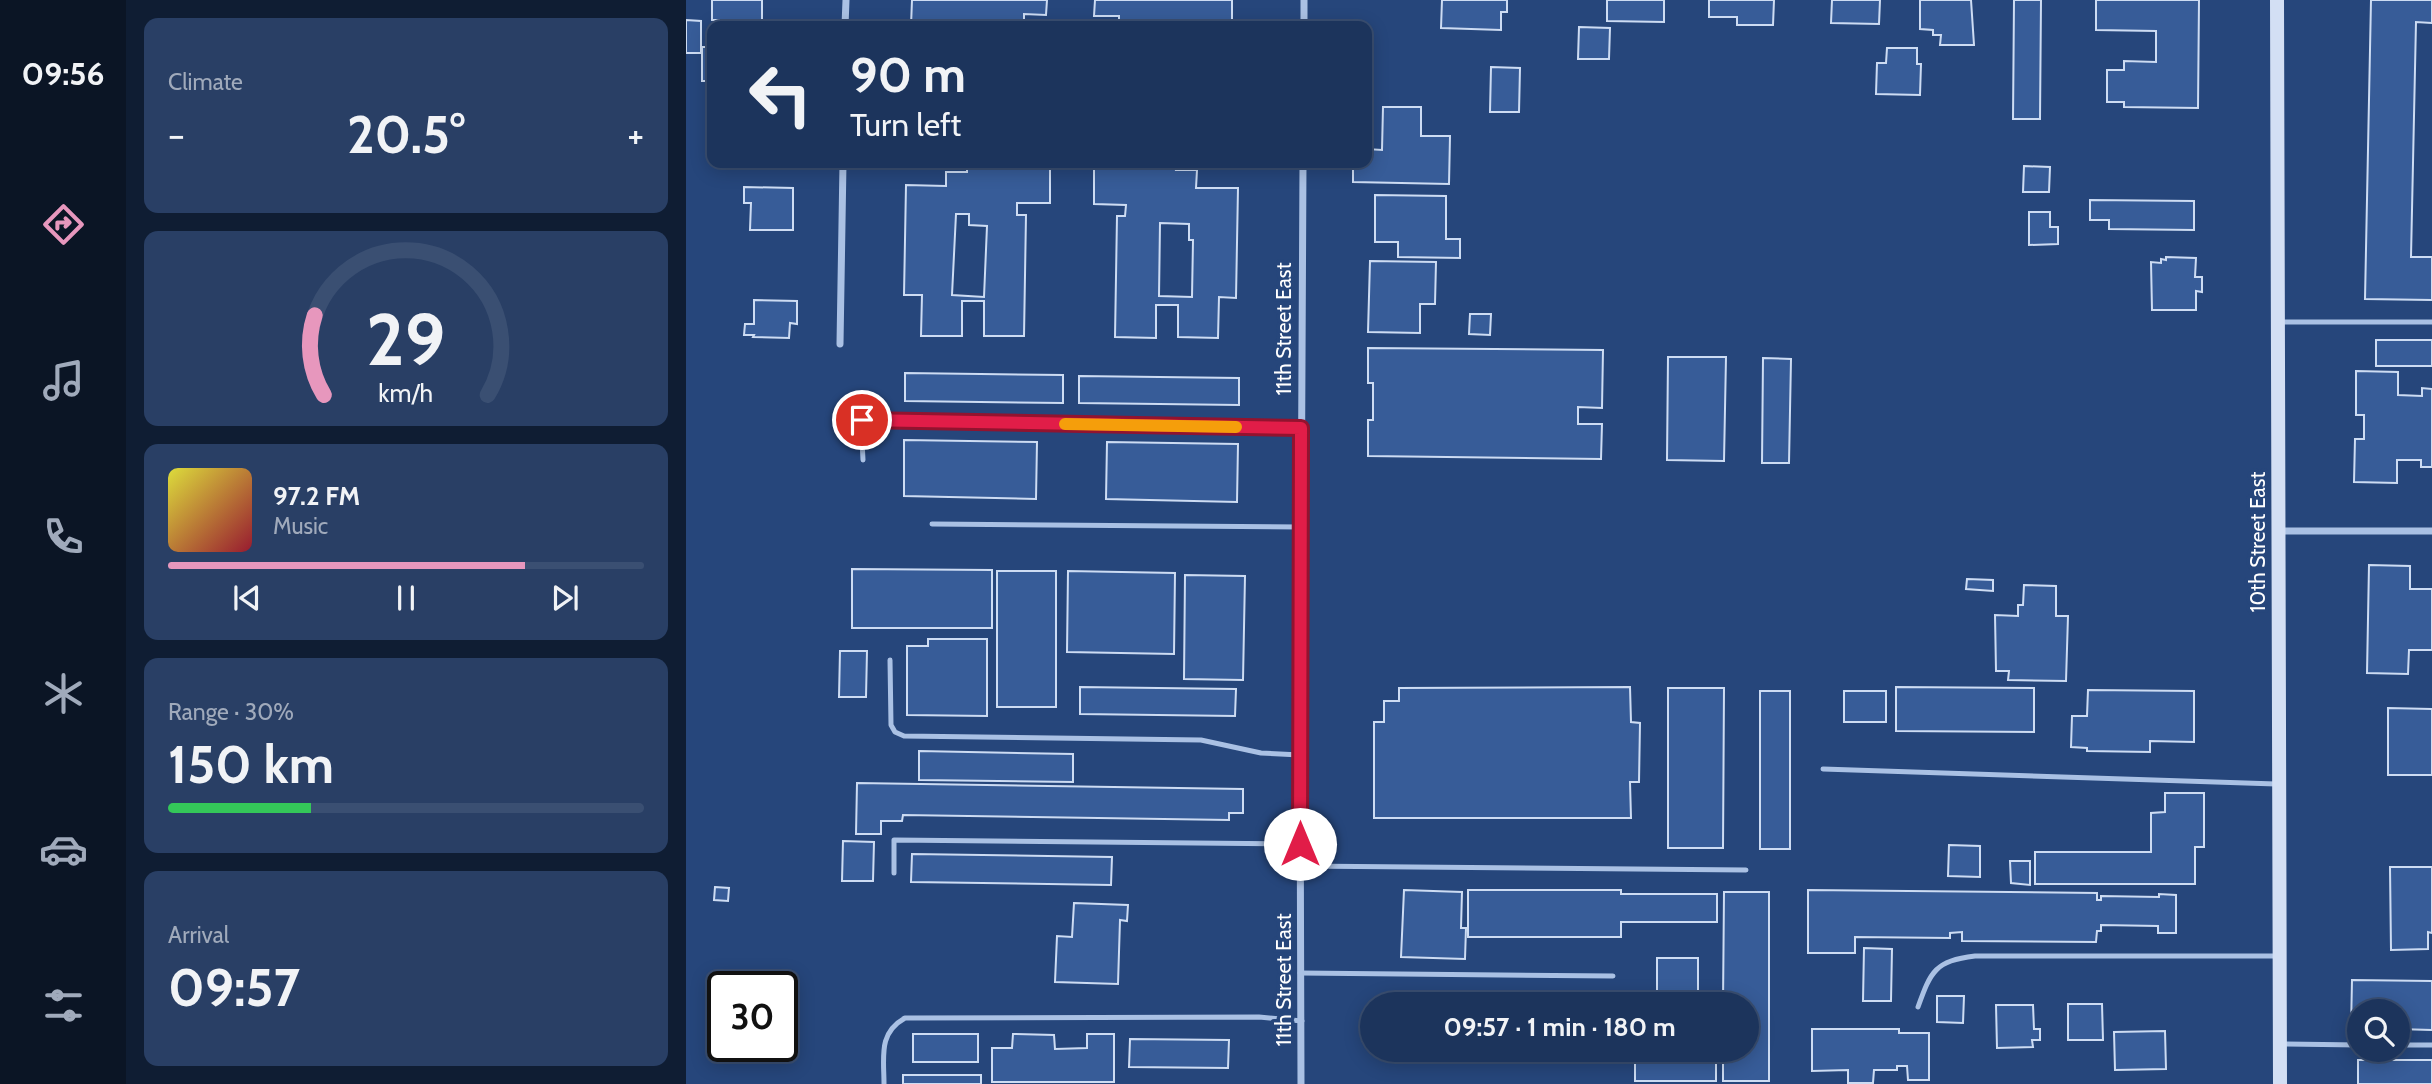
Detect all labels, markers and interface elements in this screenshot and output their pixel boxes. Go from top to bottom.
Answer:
text: 90 m [850,45,966,104]
icon: left [735,49,826,140]
text: 09:56 [22,54,104,93]
text: Climate [168,68,243,96]
text: 20.5° [347,103,465,166]
text: Turn left [850,105,961,144]
text: − [168,111,185,158]
text: + [627,111,644,158]
icon: directions [39,200,88,249]
street label: 11th Street East [1271,262,1296,396]
text: 29 [366,295,446,383]
icon: music [39,356,88,405]
text: km/h [379,378,433,408]
pin [832,390,892,450]
icon: arrive [843,401,881,439]
street label: 10th Street East [2245,472,2270,612]
text: 97.2 FM [273,480,360,512]
icon: phone [39,512,88,561]
text: Music [273,512,328,540]
icon: previous [228,579,266,617]
icon: pause [387,579,425,617]
icon: next [546,579,584,617]
icon: climate [39,669,88,718]
text: Range · 30% [168,698,294,726]
text: 150 km [168,733,334,796]
position arrow [1263,807,1337,881]
icon: car [39,825,88,874]
street label: 11th Street East [1271,913,1296,1047]
text: Arrival [168,921,229,949]
text: 09:57 [168,956,300,1019]
speed limit sign: 30 [707,971,798,1062]
icon: filters [39,981,88,1030]
map controls [2347,999,2410,1062]
button: search [2347,999,2410,1062]
text: 09:57 · 1 min · 180 m [1443,1011,1676,1043]

